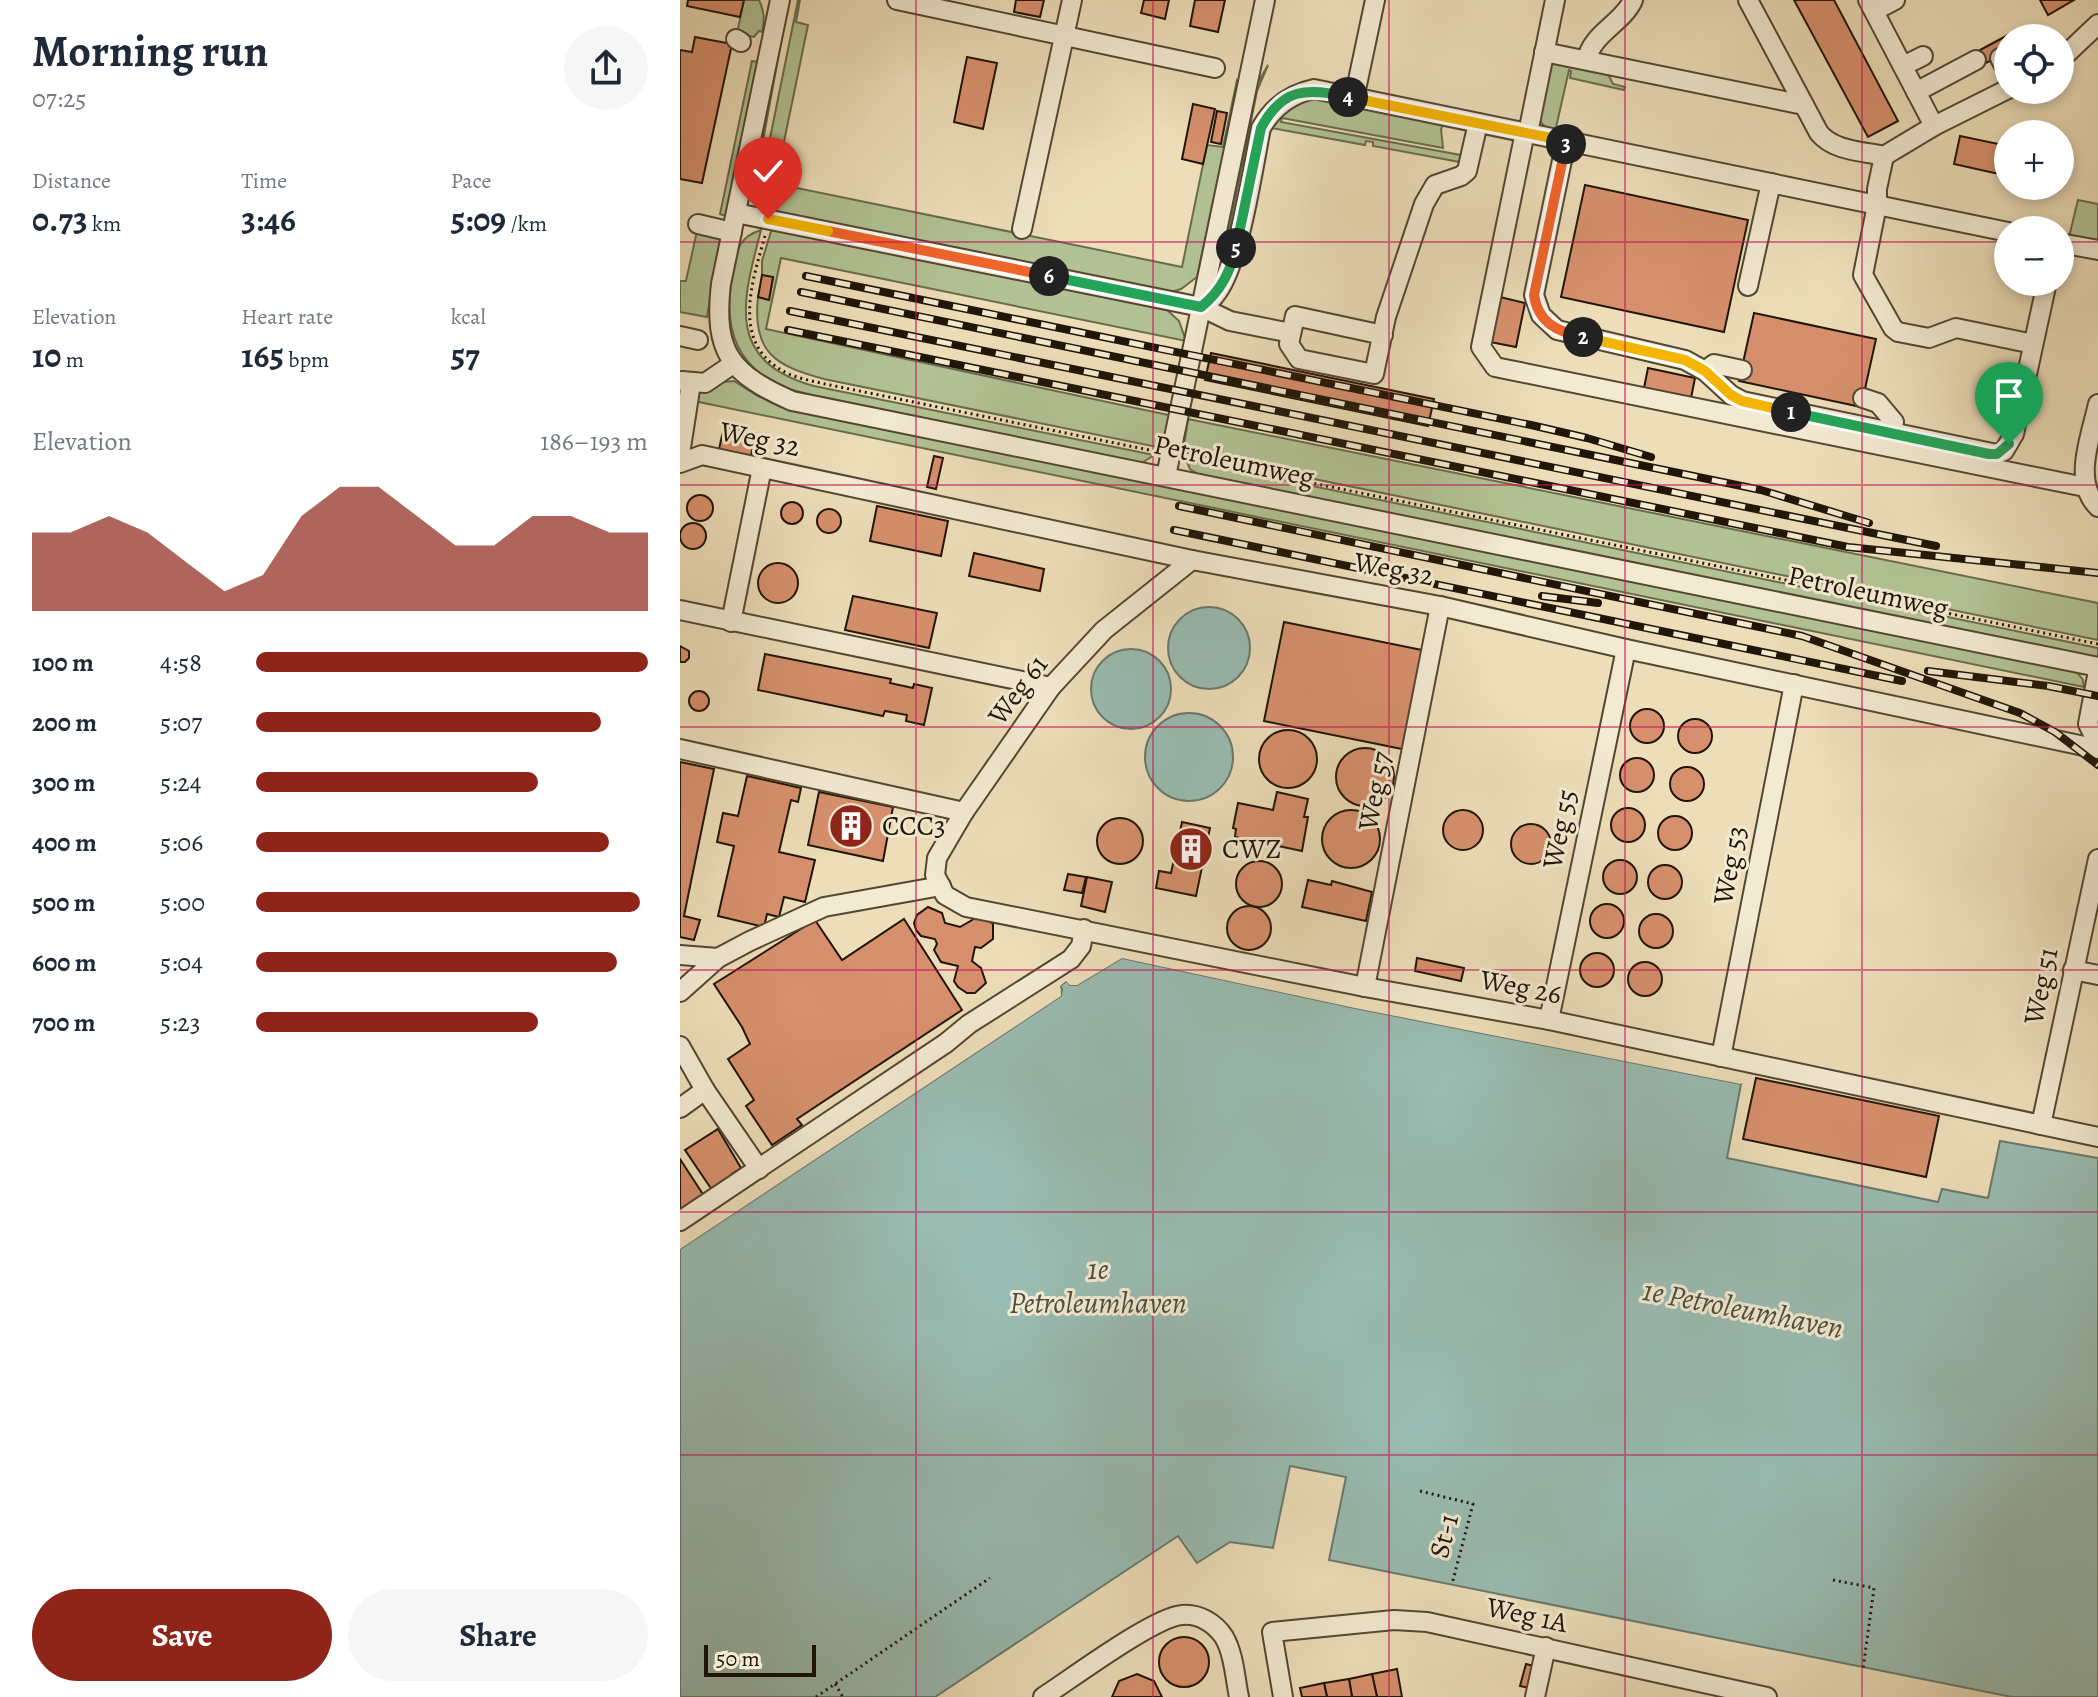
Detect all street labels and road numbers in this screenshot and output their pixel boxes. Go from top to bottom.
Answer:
street label: Weg 32 [716,412,803,466]
street label: Petroleumweg [1150,425,1318,497]
street label: Weg 32 [1350,542,1437,595]
street label: Petroleumweg [1784,556,1952,628]
street label: Weg 61 [979,647,1057,734]
street label: Weg 57 [1349,748,1401,835]
street label: Weg 55 [1533,786,1587,873]
street label: Weg 53 [1704,822,1756,909]
street label: Weg 51 [2014,944,2068,1029]
street label: Weg 26 [1476,960,1565,1013]
street label: St-1 [1420,1510,1468,1562]
street label: Weg 1A [1482,1588,1572,1642]

